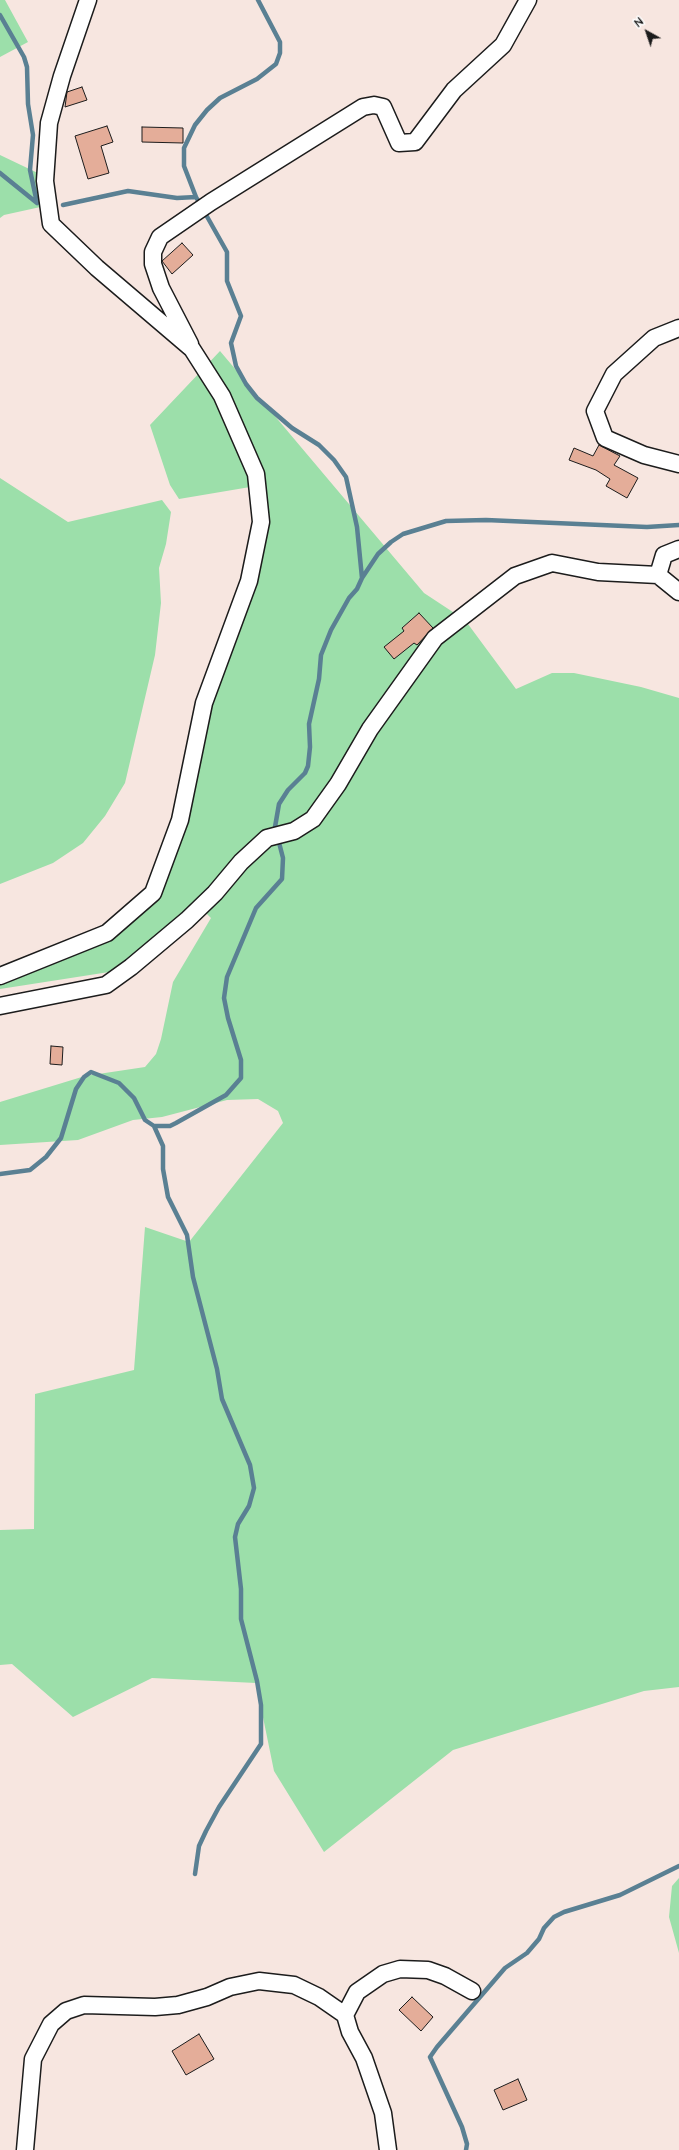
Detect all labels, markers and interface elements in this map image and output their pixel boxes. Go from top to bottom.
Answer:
north arrow [627,12,667,52]
text: N [631,14,646,30]

